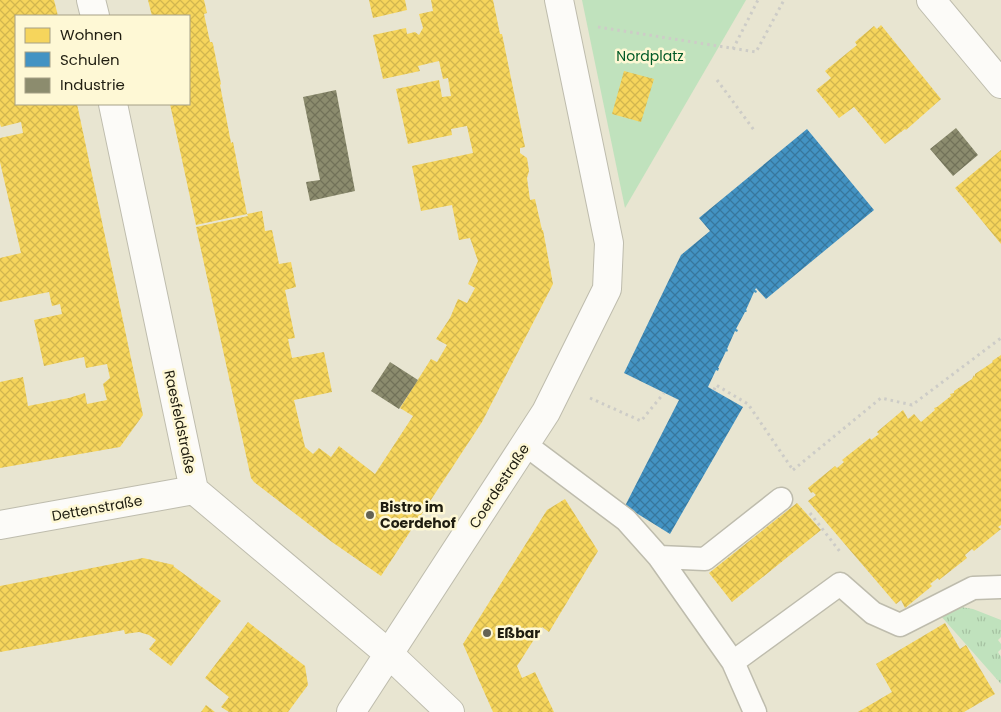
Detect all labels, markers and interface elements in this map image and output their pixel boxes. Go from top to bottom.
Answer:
legend [15,15,190,105]
text: Wohnen [60,24,122,45]
park label: Nordplatz [616,46,684,66]
text: Schulen [60,49,120,70]
text: Industrie [60,74,125,95]
street label: Raesfeldstraße [159,368,201,476]
street label: Coerdestraße [464,440,534,532]
street label: Dettenstraße [50,490,144,526]
place label: Bistro im Coerdehof [380,497,456,533]
marker: Bistro im Coerdehof [364,509,376,521]
place label: Eßbar [497,623,540,643]
marker: Eßbar [481,627,493,639]

